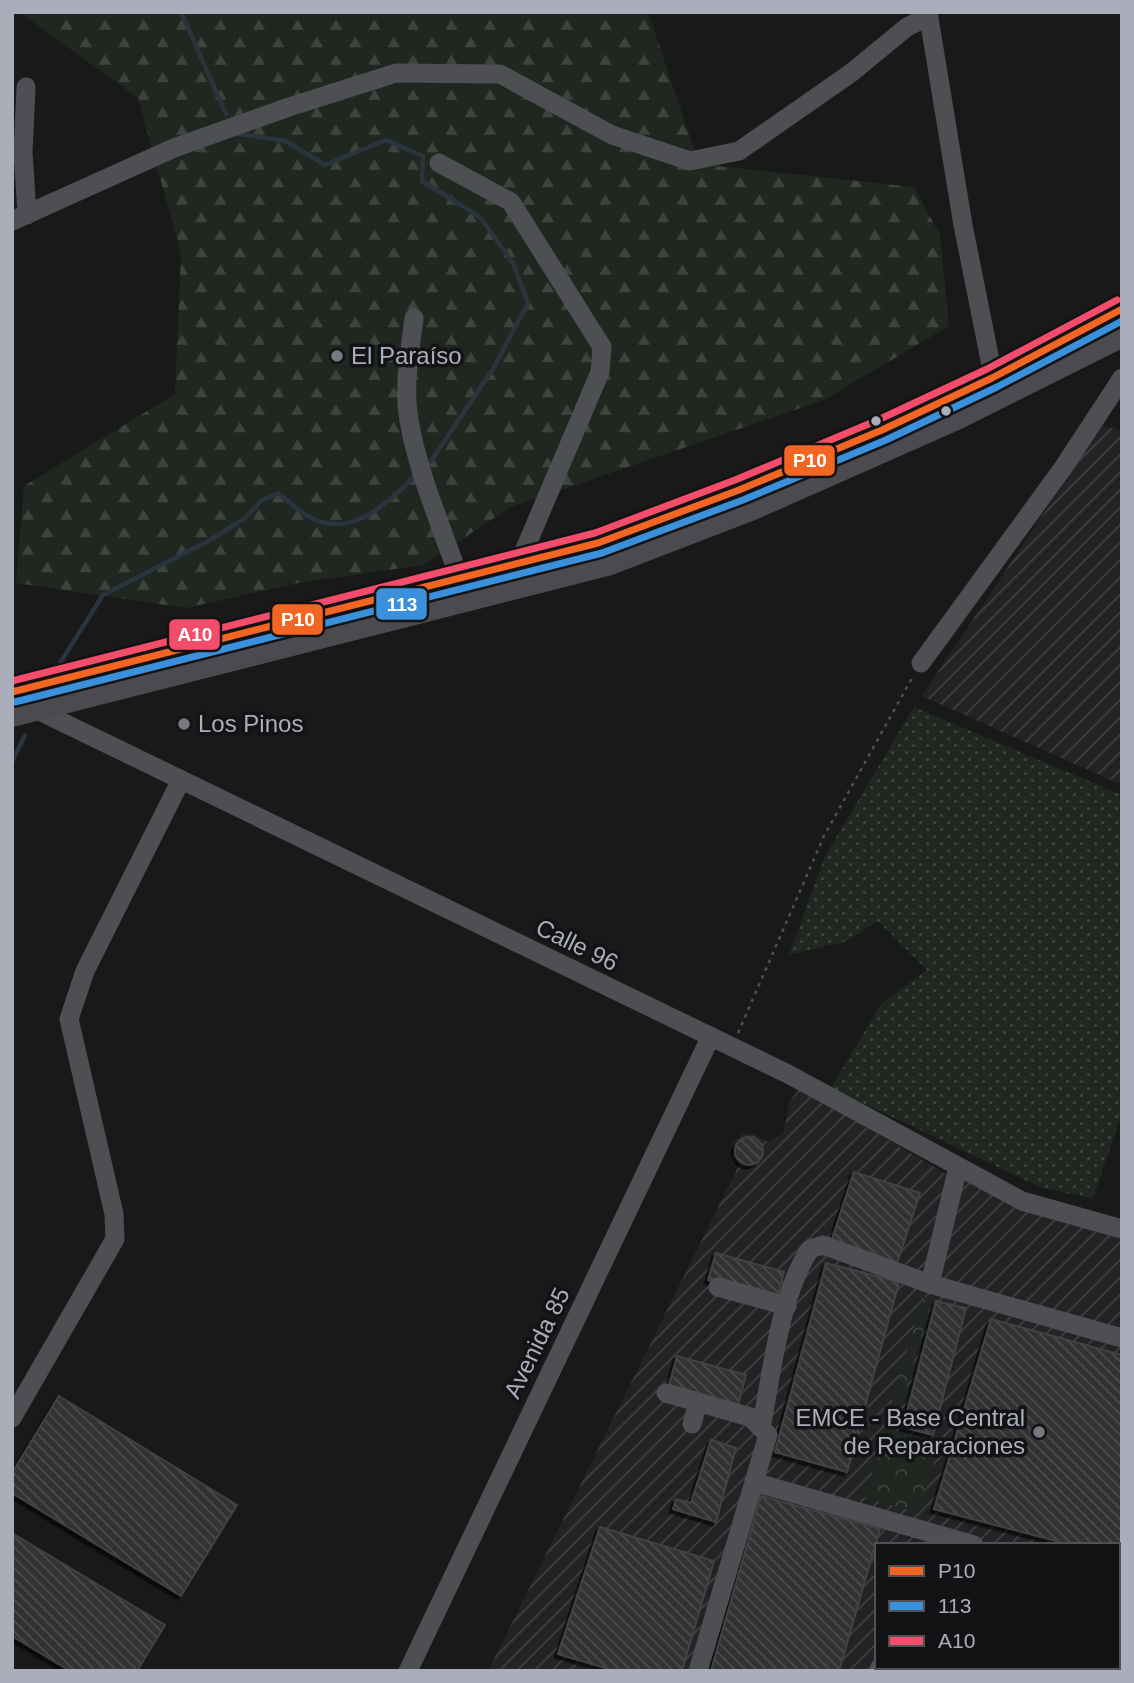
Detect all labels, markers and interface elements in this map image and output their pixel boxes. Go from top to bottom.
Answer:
place label: El Paraíso [351,342,462,369]
marker: El Paraíso [329,348,345,364]
unlabelled marker [939,404,953,418]
unlabelled marker [869,414,883,428]
line badge: P10 [783,444,836,477]
text: P10 [793,450,827,471]
line badge: 113 [375,587,428,621]
text: 113 [387,594,417,615]
line badge: P10 [271,603,324,636]
text: P10 [281,609,315,630]
line badge: A10 [168,618,221,651]
text: A10 [178,624,212,645]
place label: Los Pinos [198,710,303,737]
marker: Los Pinos [176,716,192,732]
street label: Calle 96 [532,913,623,976]
street label: Avenida 85 [498,1283,575,1402]
place label: EMCE - Base Central de Reparaciones [796,1404,1025,1459]
marker: EMCE - Base Central de Reparaciones [1031,1424,1047,1440]
legend [875,1543,1120,1669]
text: P10 [938,1559,975,1582]
text: 113 [938,1594,971,1617]
text: A10 [938,1629,975,1652]

